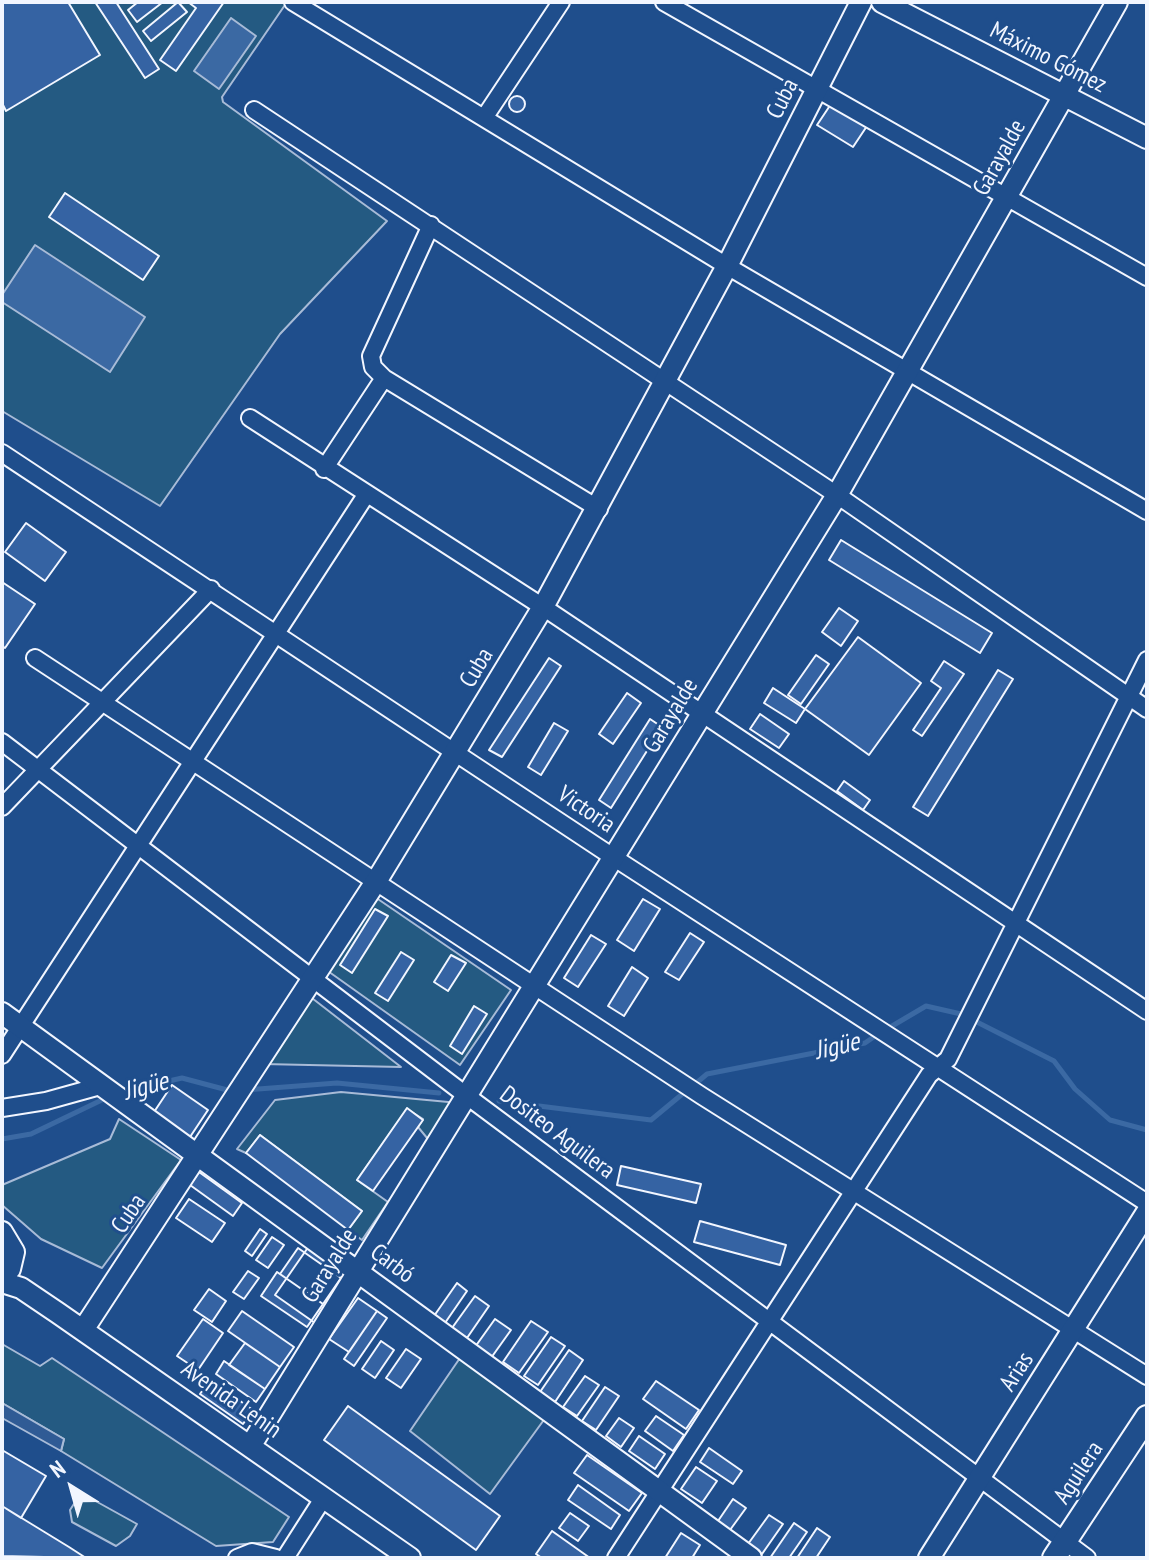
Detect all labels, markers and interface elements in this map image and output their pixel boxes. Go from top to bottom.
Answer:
street label: Máximo Gómez [985,16,1111,100]
street label: Cuba [761,74,805,124]
street label: Garayalde [968,115,1032,201]
street label: Cuba [454,643,500,693]
street label: Garayalde [638,673,704,759]
street label: Victoria [552,780,620,840]
water label: Jigüe [811,1027,863,1067]
water label: Jigüe [120,1066,172,1108]
street label: Dositeo Aguilera [494,1080,620,1186]
street label: Cuba [106,1189,152,1239]
street label: Garayalde [296,1224,364,1308]
street label: Carbó [364,1238,420,1290]
street label: Arias [994,1347,1040,1397]
street label: Avenida Lenin [175,1355,287,1445]
street label: Aguilera [1048,1436,1110,1510]
north arrow [32,1448,112,1528]
text: N [44,1454,71,1484]

